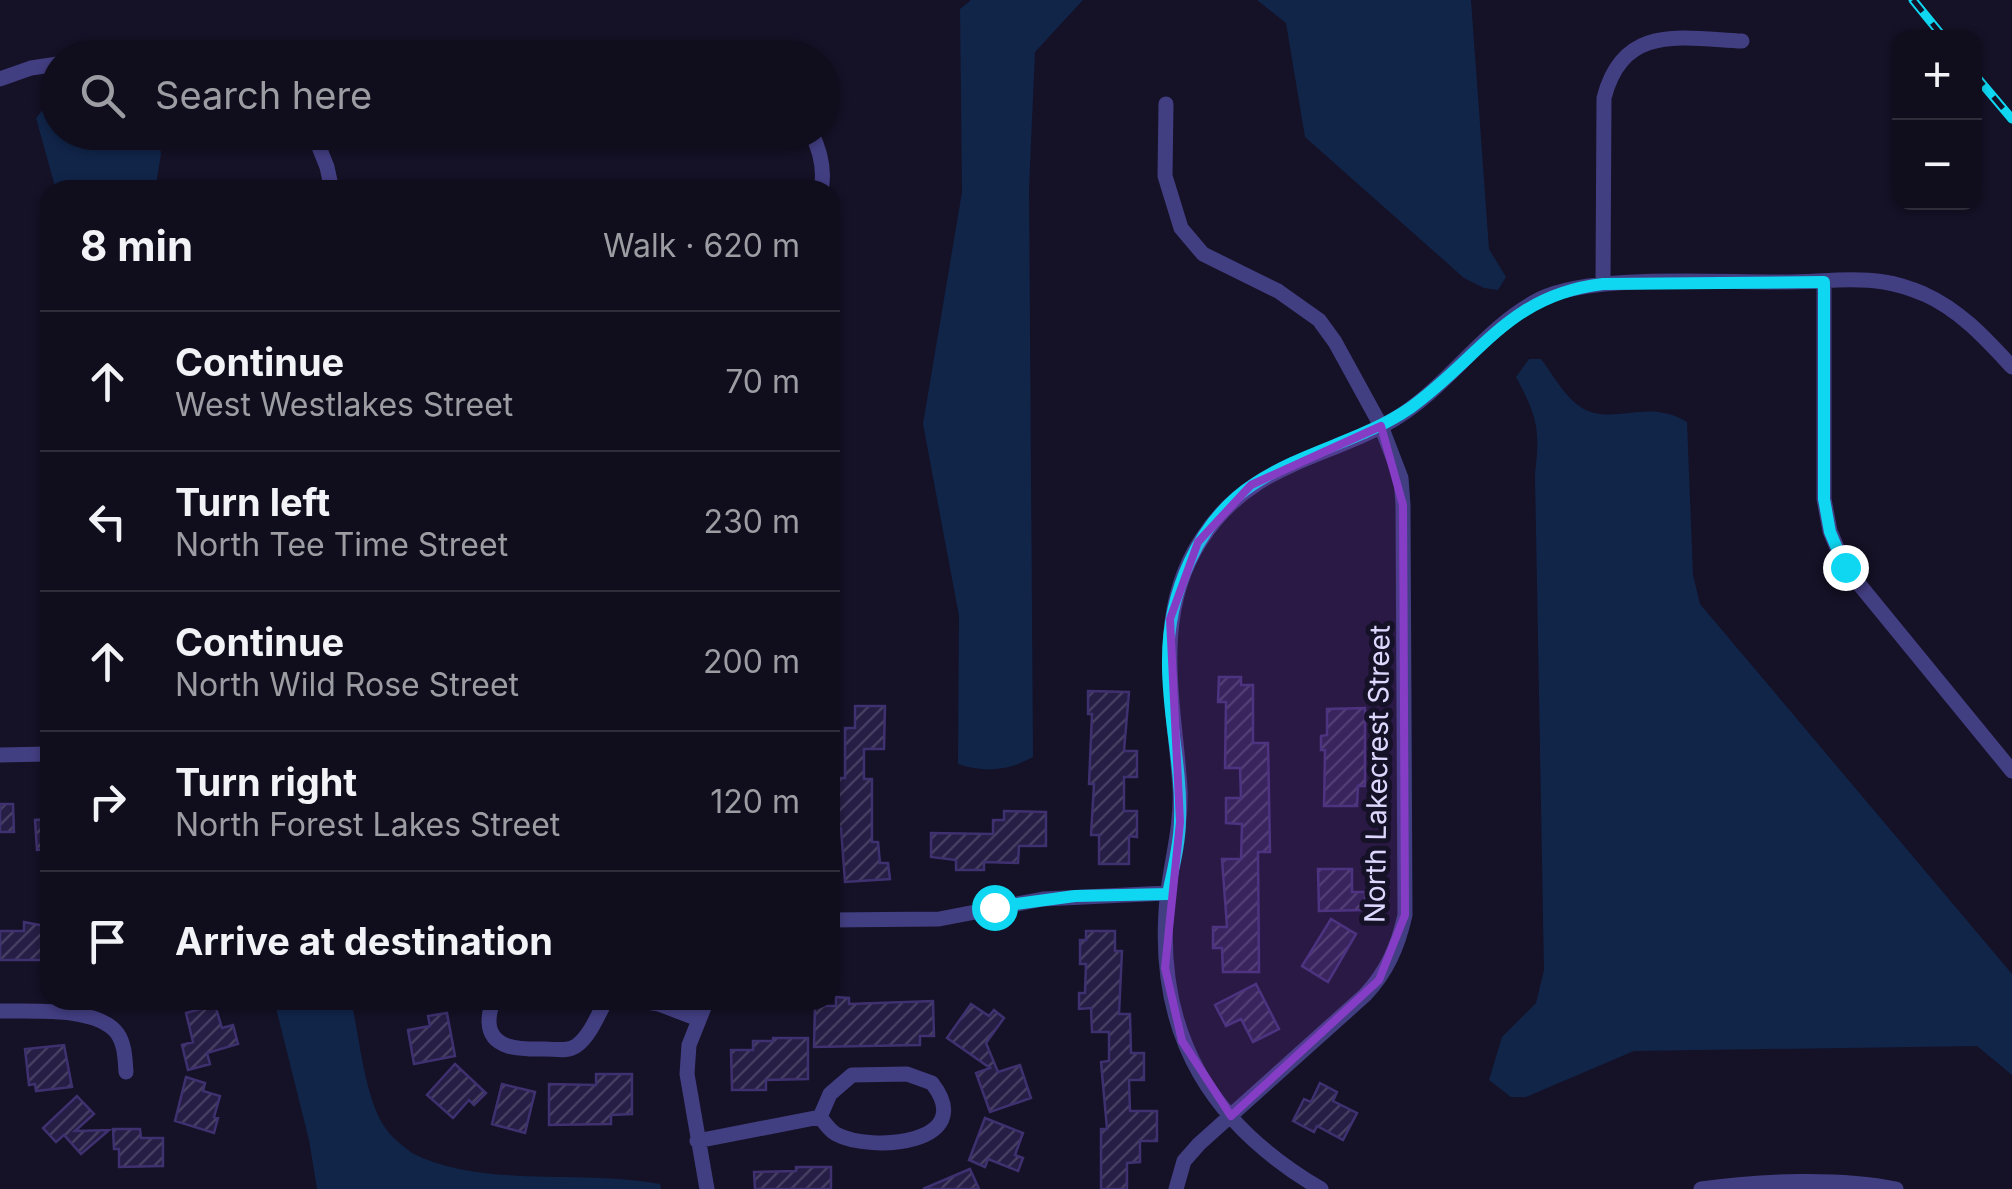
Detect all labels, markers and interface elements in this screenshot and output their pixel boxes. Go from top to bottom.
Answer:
map controls [1892,30,1982,210]
button: + [1892,30,1982,120]
search box [40,40,840,150]
icon: search [75,68,130,123]
text: Search here [155,72,372,118]
button: − [1892,120,1982,210]
text: 8 min [80,220,193,271]
text: Walk · 620 m [603,226,800,265]
text: Continue [175,339,344,385]
icon: ahead [80,354,135,409]
text: 70 m [725,362,800,401]
text: West Westlakes Street [175,385,513,424]
text: Turn left [175,479,330,525]
icon: left [80,494,135,549]
text: 230 m [704,502,800,541]
text: North Tee Time Street [175,525,508,564]
route end [1823,545,1869,591]
text: Continue [175,619,344,665]
street label: North Lakecrest Street [1357,625,1397,923]
icon: ahead [80,634,135,689]
text: 200 m [703,642,800,681]
text: North Wild Rose Street [175,665,519,704]
text: Turn right [175,759,357,805]
icon: right [80,774,135,829]
text: 120 m [710,782,800,821]
text: North Forest Lakes Street [175,805,560,844]
route start [972,885,1018,931]
icon: arrive [80,914,135,969]
text: Arrive at destination [175,918,553,964]

